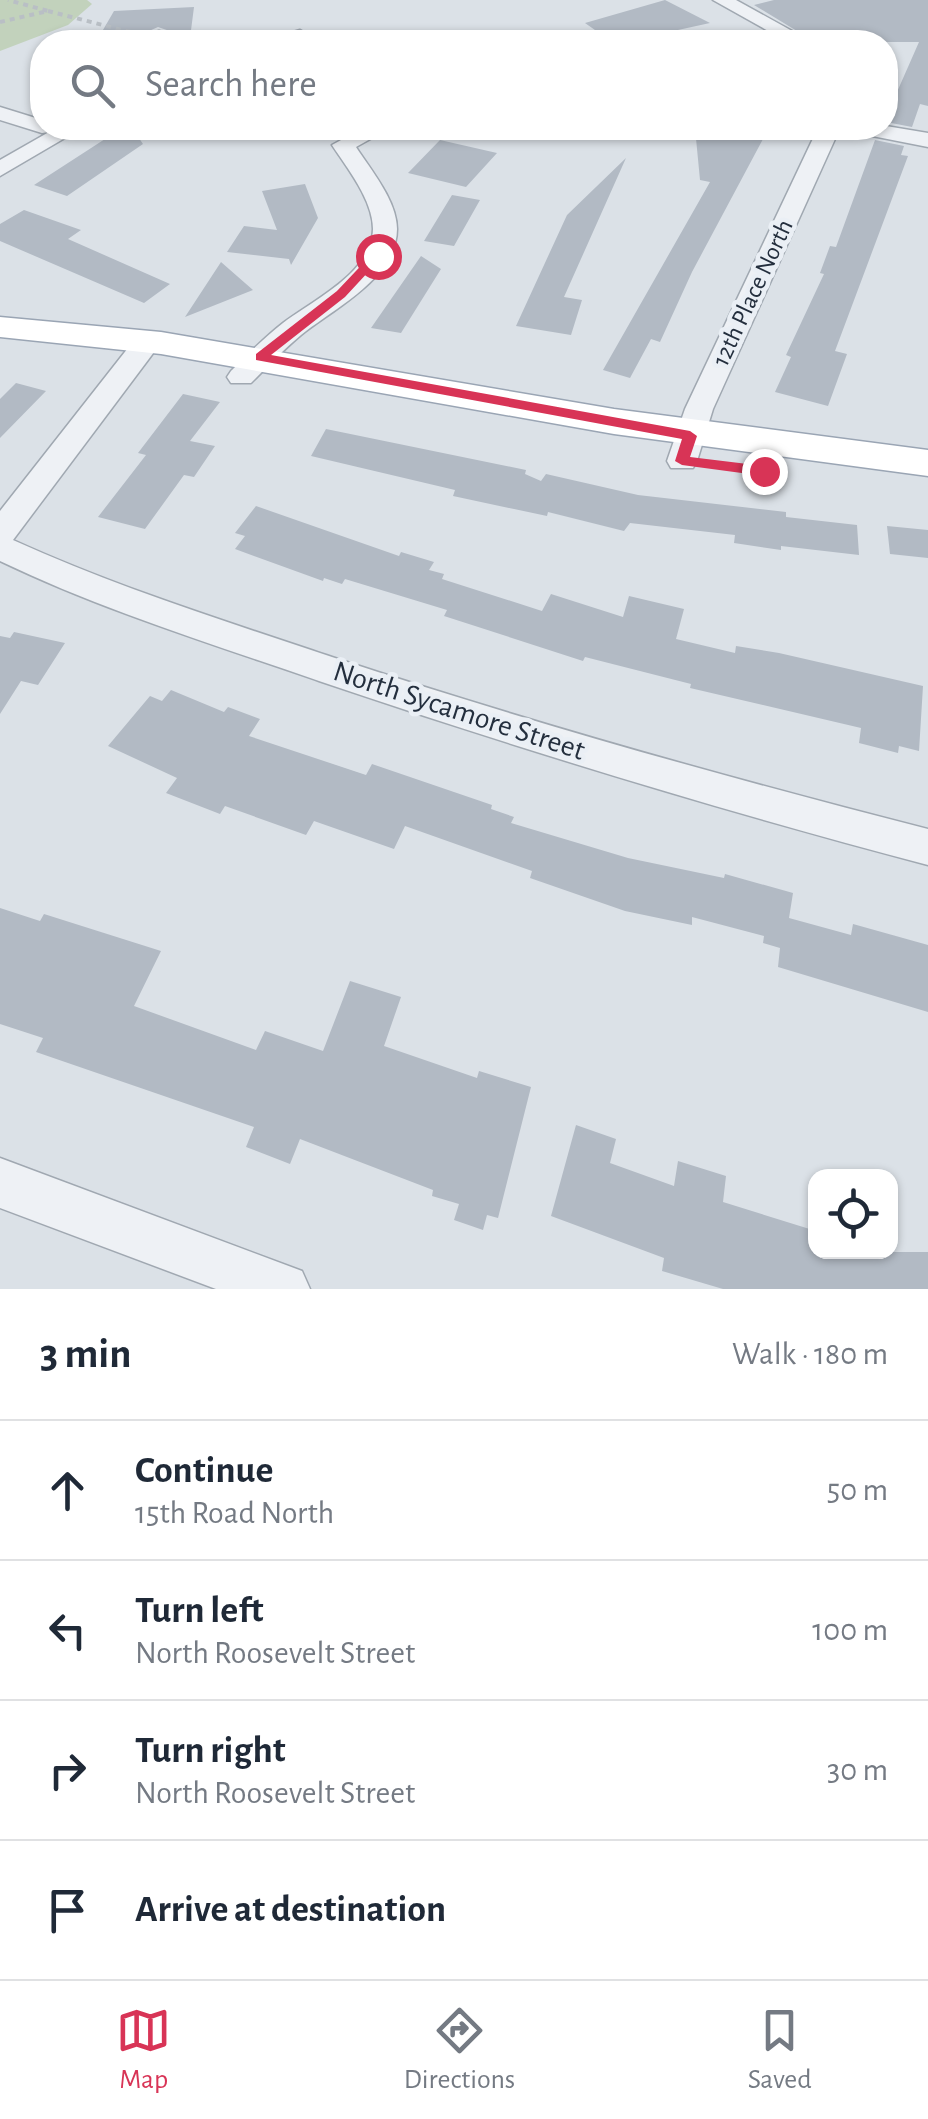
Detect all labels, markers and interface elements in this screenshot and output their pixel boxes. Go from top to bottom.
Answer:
search box [30,30,898,140]
icon: search [65,58,120,113]
text: Search here [145,66,317,104]
street label: 12th Place North [708,216,798,370]
route start [356,234,402,280]
route end [742,449,788,495]
street label: North Sycamore Street [330,656,589,766]
map controls [808,1169,898,1259]
button: locate [808,1169,898,1259]
text: 3 min [40,1333,132,1375]
text: Walk · 180 m [732,1338,888,1370]
text: Continue [135,1452,273,1490]
icon: ahead [40,1463,95,1518]
text: 50 m [827,1474,888,1506]
text: 15th Road North [135,1497,334,1529]
text: Turn left [135,1592,263,1630]
icon: left [40,1603,95,1658]
text: 100 m [812,1614,888,1646]
text: North Roosevelt Street [135,1637,415,1669]
text: Turn right [135,1732,285,1770]
icon: right [40,1743,95,1798]
text: 30 m [827,1754,888,1786]
text: North Roosevelt Street [135,1777,415,1809]
icon: arrive [40,1883,95,1938]
text: Arrive at destination [135,1891,446,1929]
tab: Map [116,2003,171,2097]
tab: Directions [404,2003,515,2097]
tab: Saved [748,2003,812,2097]

